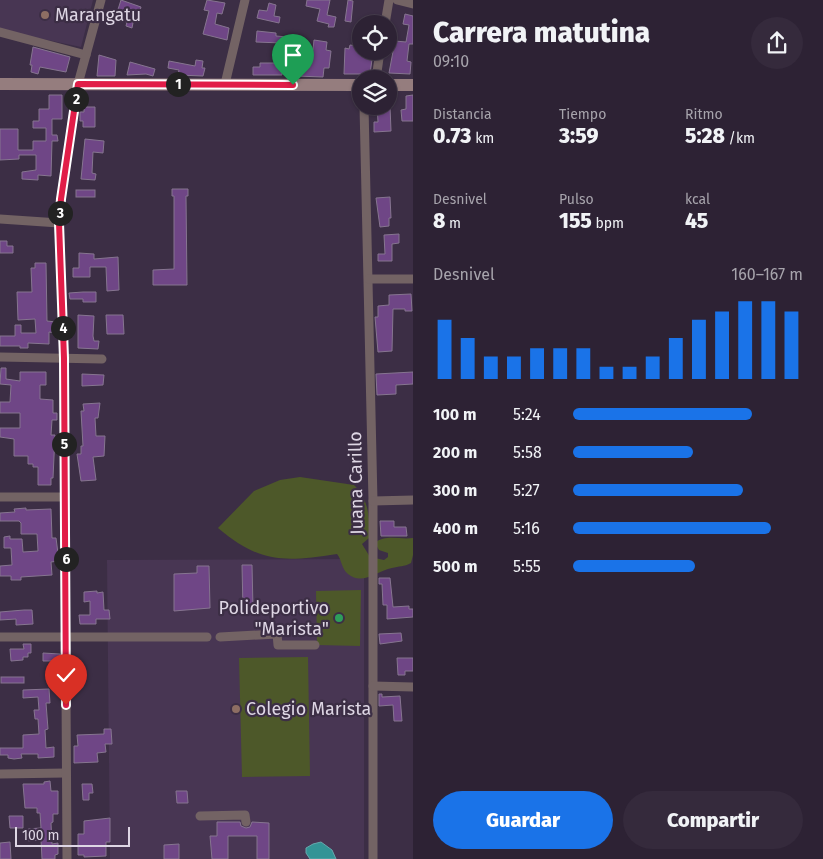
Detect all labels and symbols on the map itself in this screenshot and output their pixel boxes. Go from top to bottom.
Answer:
place label: Marangatu [55,4,141,26]
marker: Marangatu [39,9,51,21]
pin [272,34,314,85]
pin: 1 [166,72,190,96]
pin: 2 [64,86,88,112]
pin: 3 [48,200,72,226]
pin: 4 [50,316,76,340]
street label: Juana Carillo [344,431,368,535]
pin: 5 [52,432,76,456]
pin: 6 [54,546,78,572]
place label: Polideportivo "Marista" [219,597,329,640]
marker: Polideportivo "Marista" [333,612,345,624]
pin [45,654,87,705]
place label: Colegio Marista [246,698,371,720]
marker: Colegio Marista [230,703,242,715]
scale bar [15,824,130,847]

